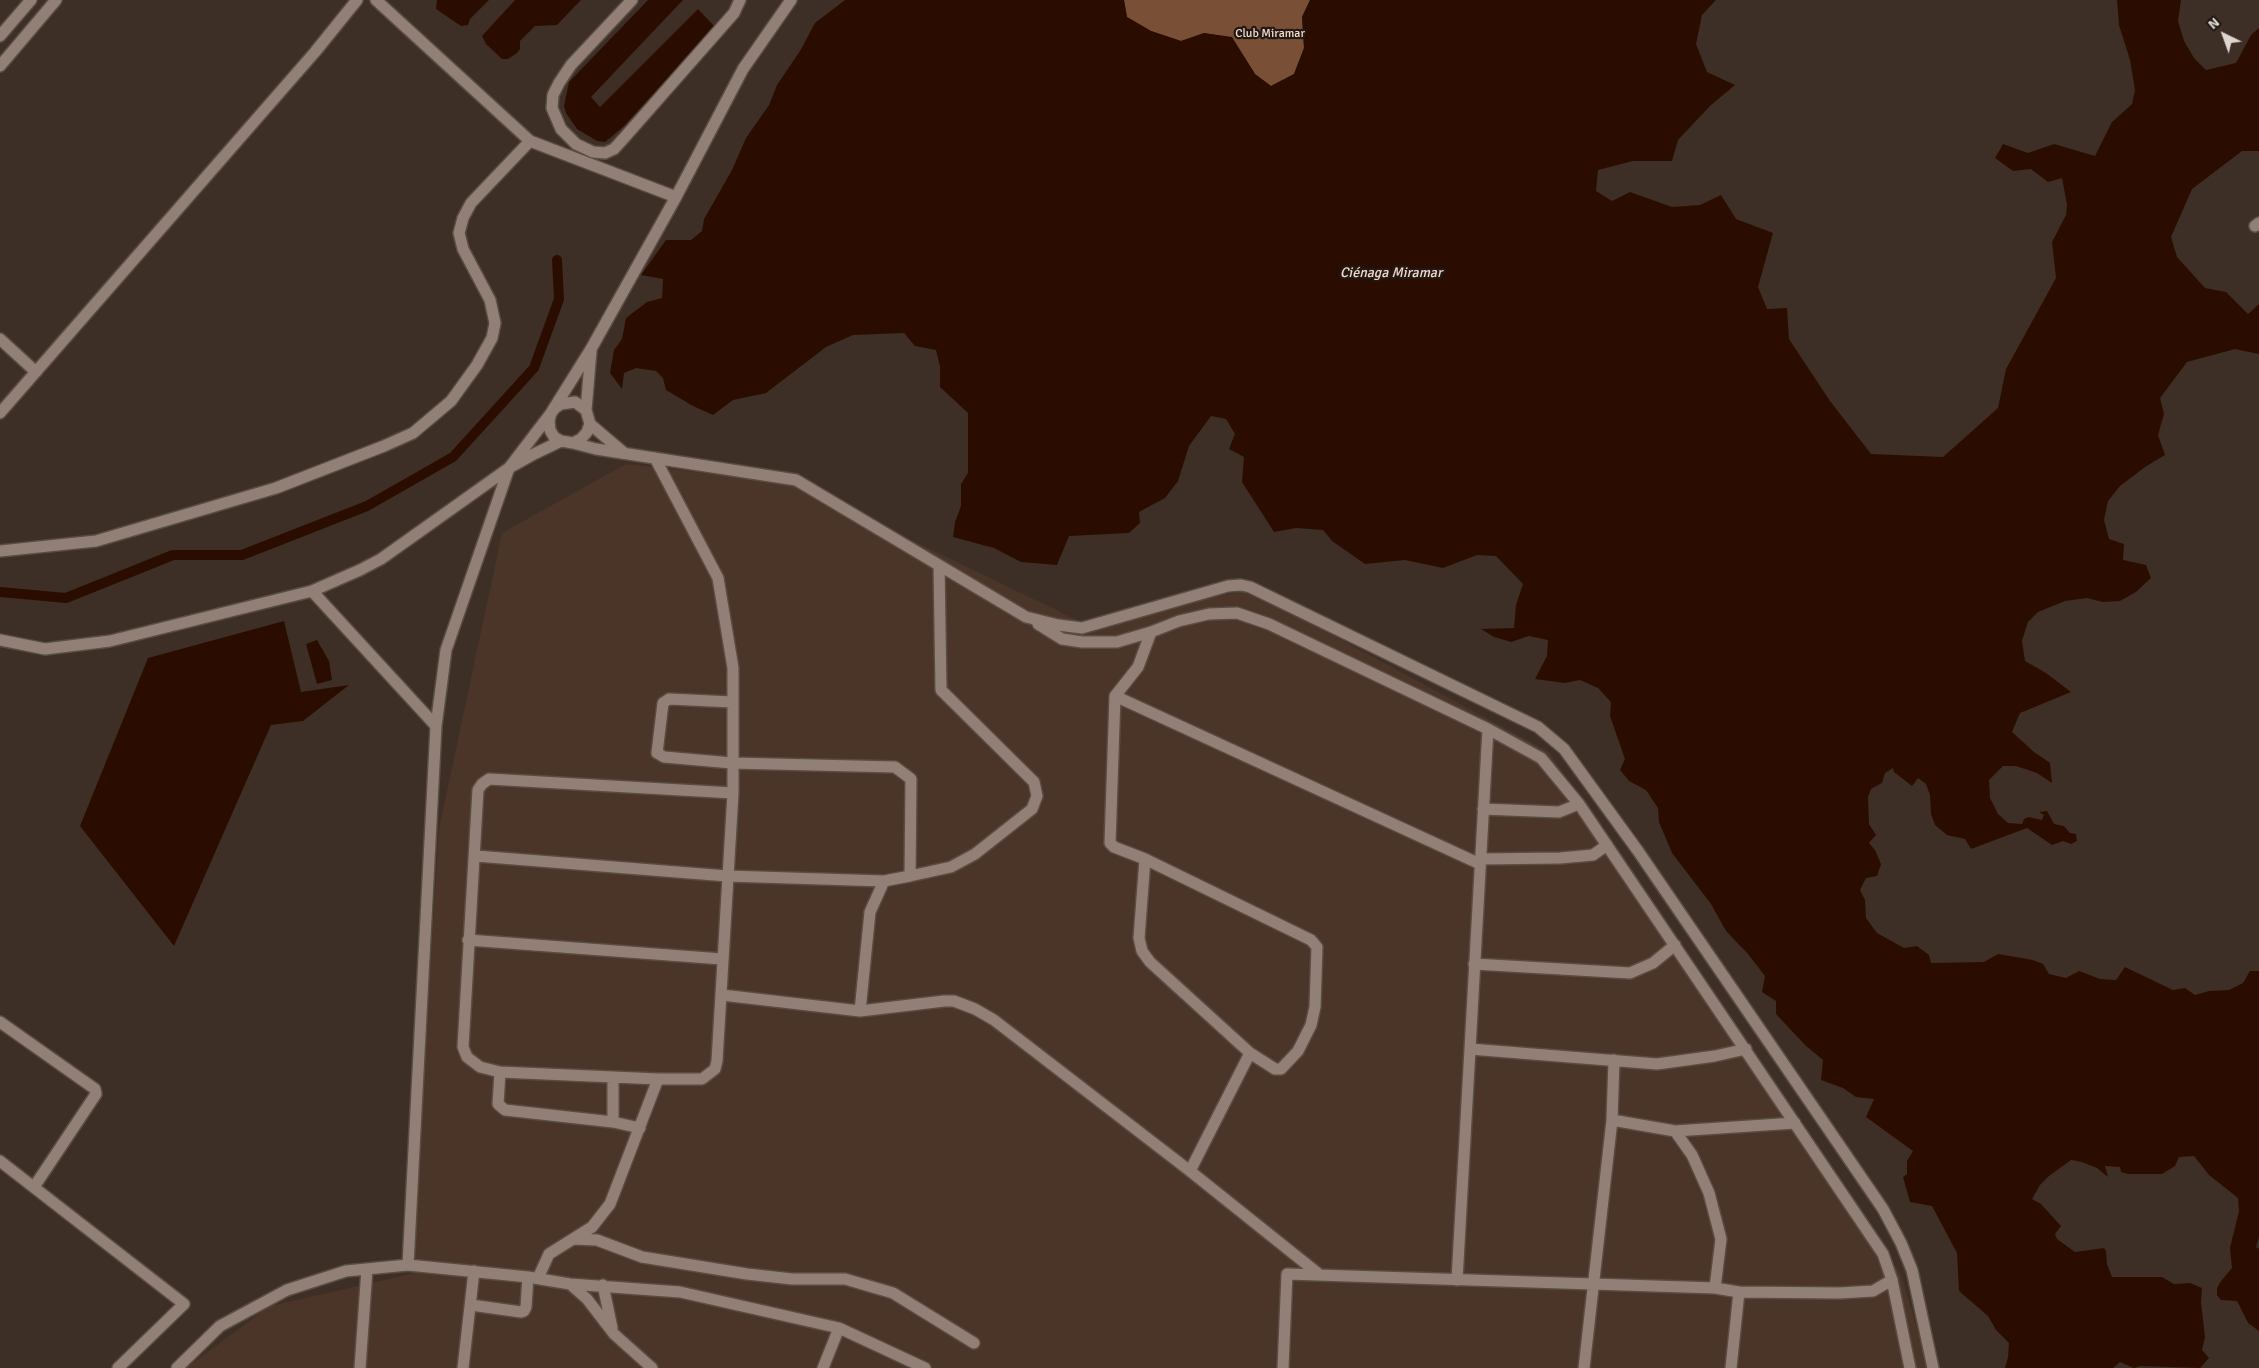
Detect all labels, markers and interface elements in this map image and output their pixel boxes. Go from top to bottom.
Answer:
north arrow [2199,10,2249,60]
text: N [2204,14,2223,33]
park label: Club Miramar [1235,27,1305,41]
water label: Ciénaga Miramar [1340,265,1442,281]

